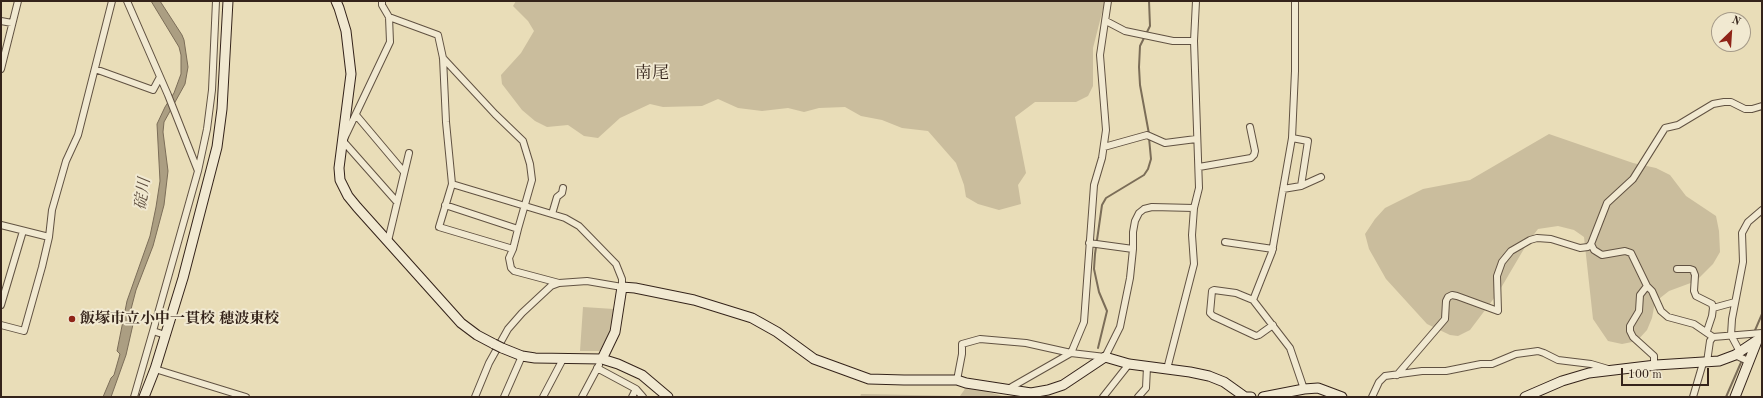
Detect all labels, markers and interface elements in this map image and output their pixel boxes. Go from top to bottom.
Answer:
north arrow [1711,12,1751,52]
text: N [1730,15,1742,28]
district label: 南尾 [635,64,669,84]
water label: 碇川 [131,177,155,211]
place label: 飯塚市立小中一貫校 穂波東校 [80,310,279,328]
marker: 飯塚市立小中一貫校 穂波東校 [67,314,77,324]
scale bar [1623,360,1711,386]
text: 100 m [1628,369,1662,381]

